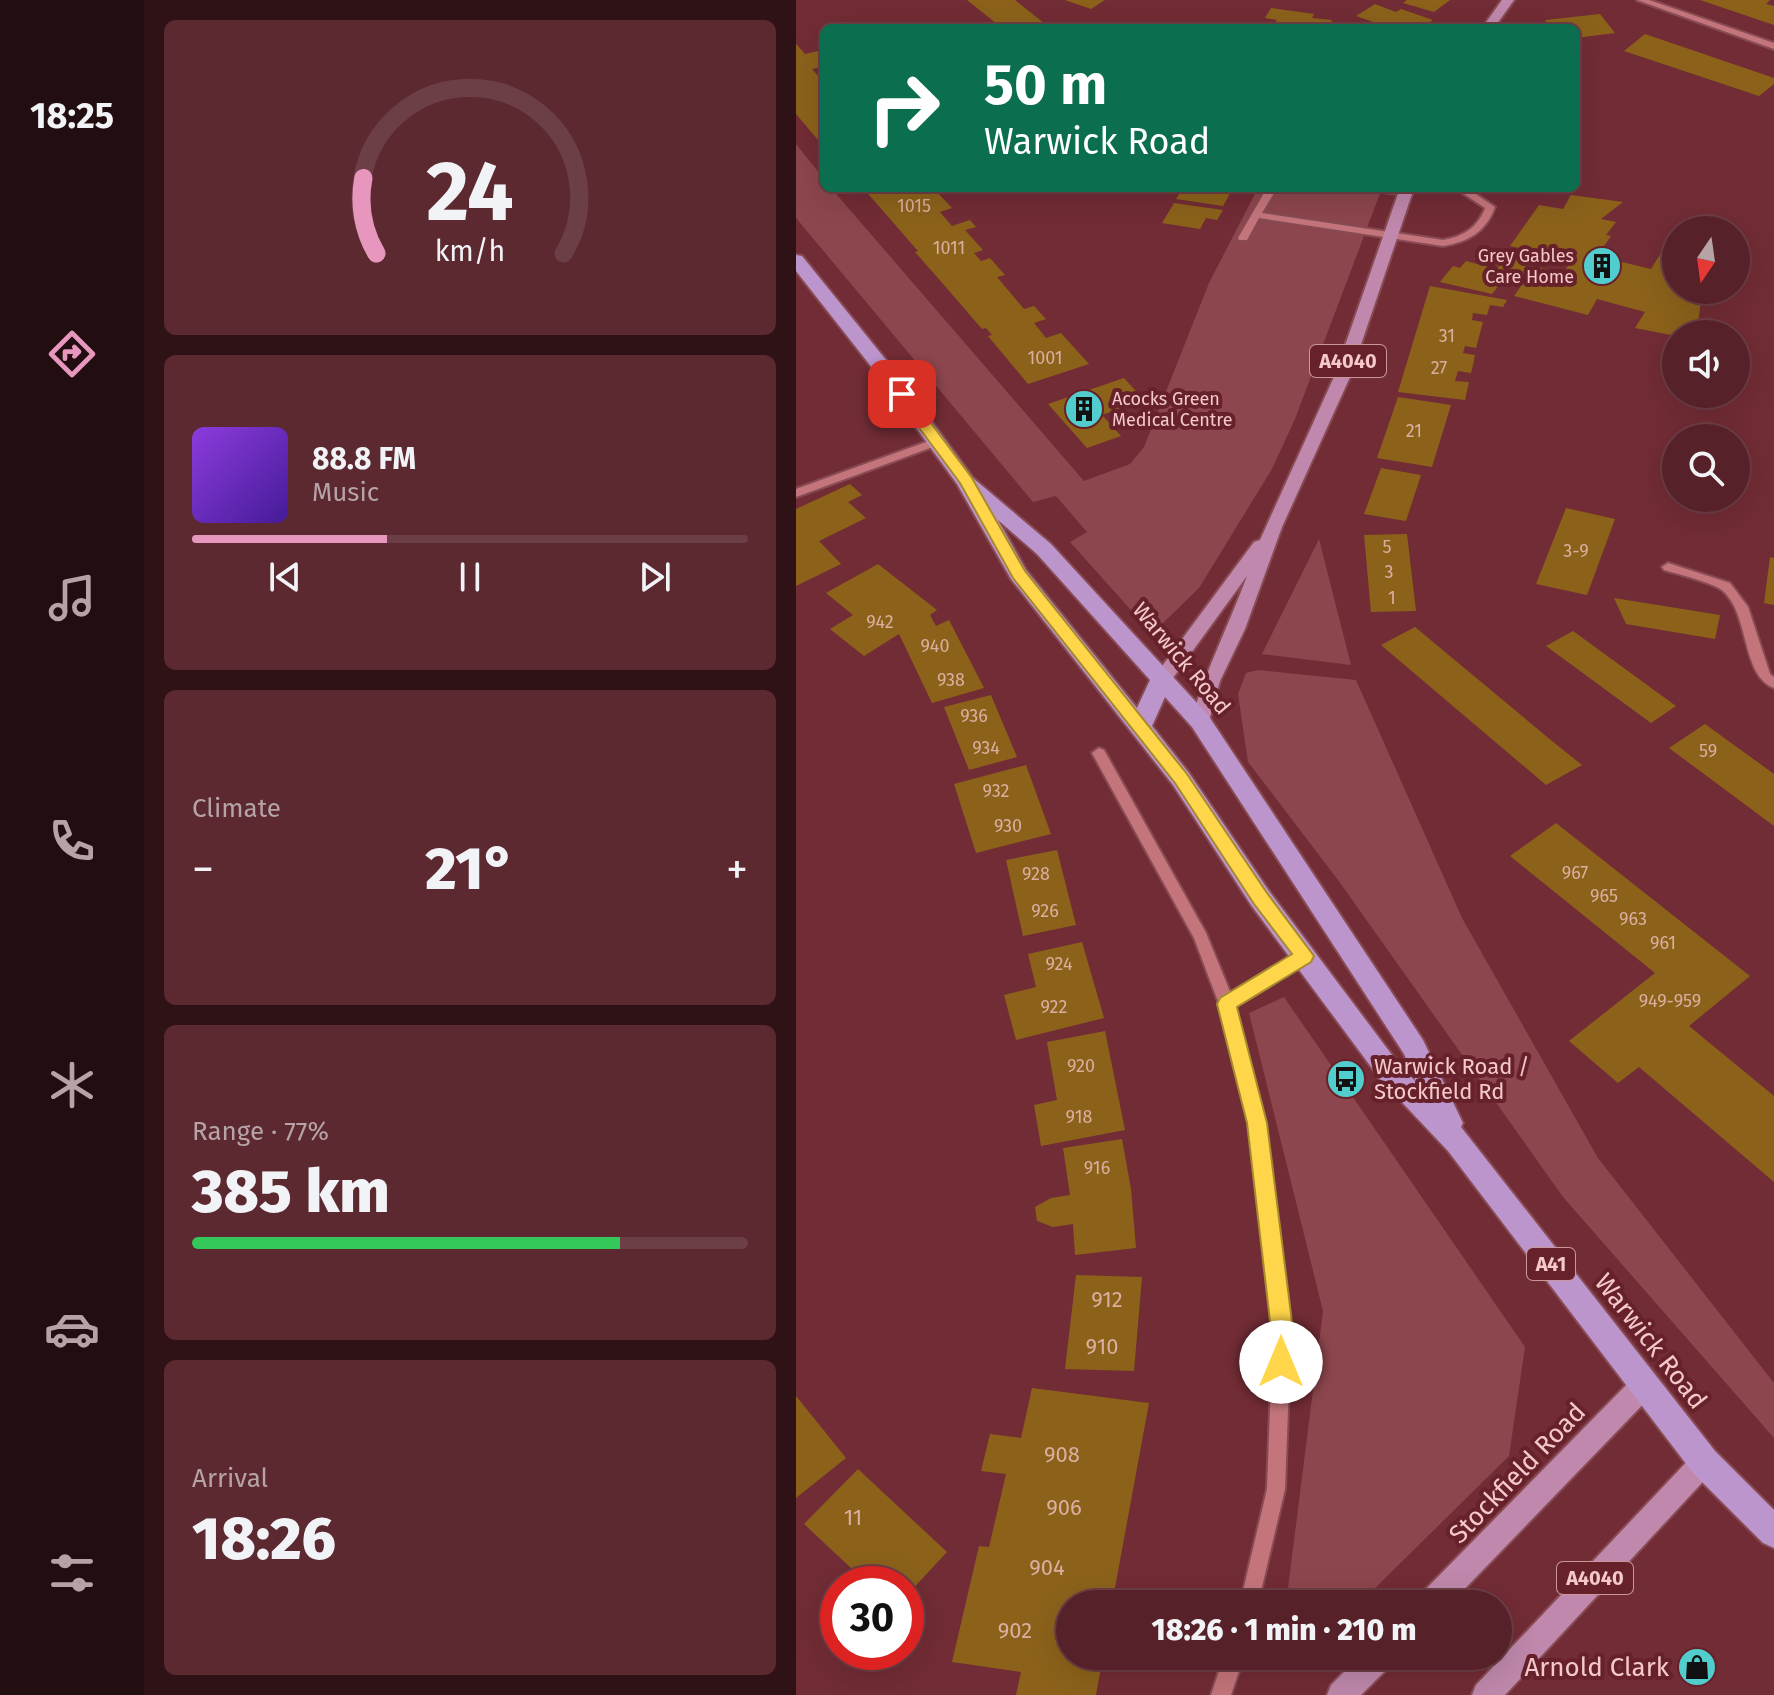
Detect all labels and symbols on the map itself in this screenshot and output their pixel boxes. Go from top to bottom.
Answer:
house number: 1015 [897,195,931,217]
north arrow [1662,216,1750,304]
house number: 1011 [933,237,965,259]
place label: Grey Gables Care Home [1478,245,1574,288]
building icon: Grey Gables Care Home [1581,245,1623,287]
house number: 31 [1439,325,1455,347]
road number: A4040 [1310,345,1386,377]
house number: 1001 [1027,347,1063,369]
house number: 27 [1431,357,1447,379]
pin [868,360,936,428]
building icon: Acocks Green Medical Centre [1063,388,1105,430]
place label: Acocks Green Medical Centre [1112,388,1233,431]
house number: 21 [1406,420,1422,442]
house number: 5 [1382,536,1392,558]
house number: 3-9 [1563,540,1589,562]
house number: 3 [1385,561,1393,583]
house number: 1 [1388,587,1396,609]
street label: Warwick Road [1127,597,1236,720]
house number: 942 [866,611,894,633]
house number: 940 [921,635,949,657]
house number: 938 [937,669,965,691]
house number: 936 [960,705,988,727]
house number: 934 [972,737,1000,759]
house number: 59 [1699,740,1717,762]
house number: 932 [983,780,1009,802]
house number: 930 [994,815,1022,837]
house number: 967 [1562,862,1588,884]
house number: 928 [1022,863,1050,885]
house number: 965 [1590,885,1618,907]
house number: 926 [1031,900,1059,922]
house number: 963 [1619,908,1647,930]
house number: 961 [1650,932,1676,954]
house number: 924 [1045,953,1073,975]
house number: 949-959 [1639,990,1701,1012]
house number: 922 [1041,996,1068,1018]
place label: Warwick Road / Stockfield Rd [1374,1053,1530,1105]
house number: 920 [1067,1055,1095,1077]
bus stop icon: Warwick Road / Stockfield Rd [1325,1058,1367,1100]
house number: 918 [1066,1106,1092,1128]
house number: 916 [1084,1157,1110,1179]
road number: A41 [1527,1248,1575,1280]
street label: Warwick Road [1588,1267,1713,1415]
house number: 912 [1091,1286,1123,1313]
position arrow [1239,1320,1323,1404]
house number: 910 [1086,1333,1118,1360]
street label: Stockfield Road [1443,1397,1592,1550]
house number: 908 [1044,1441,1080,1468]
house number: 906 [1046,1494,1082,1521]
house number: 11 [844,1504,862,1531]
house number: 904 [1029,1554,1065,1581]
road number: A4040 [1557,1562,1633,1594]
speed limit sign: 30 [820,1566,924,1670]
house number: 902 [998,1617,1032,1644]
shop icon: Arnold Clark [1676,1646,1718,1688]
place label: Arnold Clark [1524,1652,1670,1683]

